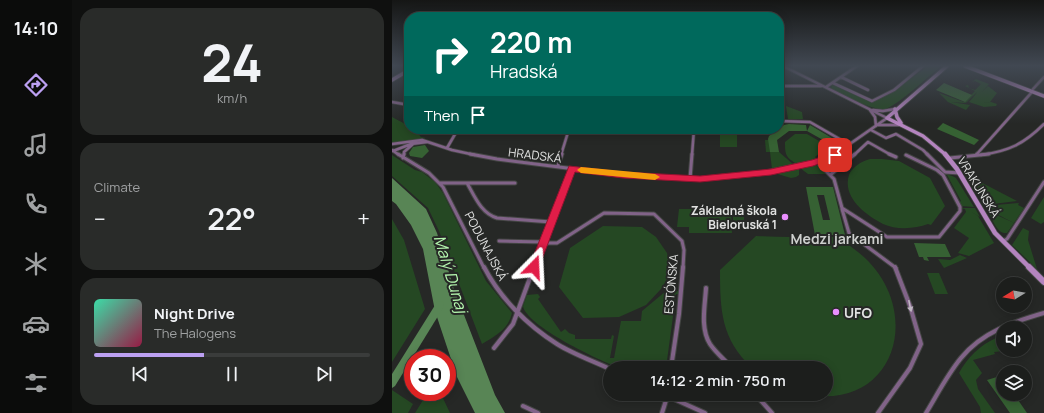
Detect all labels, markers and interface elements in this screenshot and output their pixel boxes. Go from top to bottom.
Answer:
text: 14:10 [14,16,58,40]
text: 220 m [490,23,573,61]
text: 24 [201,27,263,98]
icon: right [424,28,476,80]
text: Hradská [490,59,558,83]
icon: directions [22,71,50,99]
text: km/h [217,89,247,107]
icon: arrive [467,104,489,126]
text: Then [424,105,459,126]
icon: music [22,131,50,159]
pin [818,138,852,172]
street label: HRADSKÁ [507,143,563,167]
icon: arrive [824,144,846,166]
street label: VRAKUNSKÁ [954,154,1005,221]
text: Climate [94,178,140,196]
icon: phone [22,190,50,218]
text: 22° [207,198,256,239]
place label: Základná škola Bieloruská 1 [691,202,777,233]
text: − [94,204,106,234]
text: + [357,204,370,234]
street label: PODUNAJSKÁ [461,208,512,284]
marker: Základná škola Bieloruská 1 [780,212,790,222]
district label: Medzi jarkami [790,229,884,248]
water label: Malý Dunaj [429,232,474,318]
position arrow [513,246,555,288]
icon: climate [22,250,50,278]
street label: ESTÓNSKA [660,253,682,315]
north arrow [996,277,1032,313]
map controls [996,277,1032,401]
one-way arrow [907,300,913,313]
text: Night Drive [154,303,235,324]
place label: UFO [844,303,872,322]
marker: UFO [831,307,841,317]
icon: car [22,310,50,338]
button: sound [996,321,1032,357]
text: The Halogens [154,324,236,342]
speed limit sign: 30 [404,349,456,401]
icon: previous [129,363,151,385]
icon: pause [221,363,243,385]
icon: next [313,363,335,385]
button: layers [996,365,1032,401]
icon: filters [22,369,50,397]
text: 14:12 · 2 min · 750 m [650,370,786,391]

